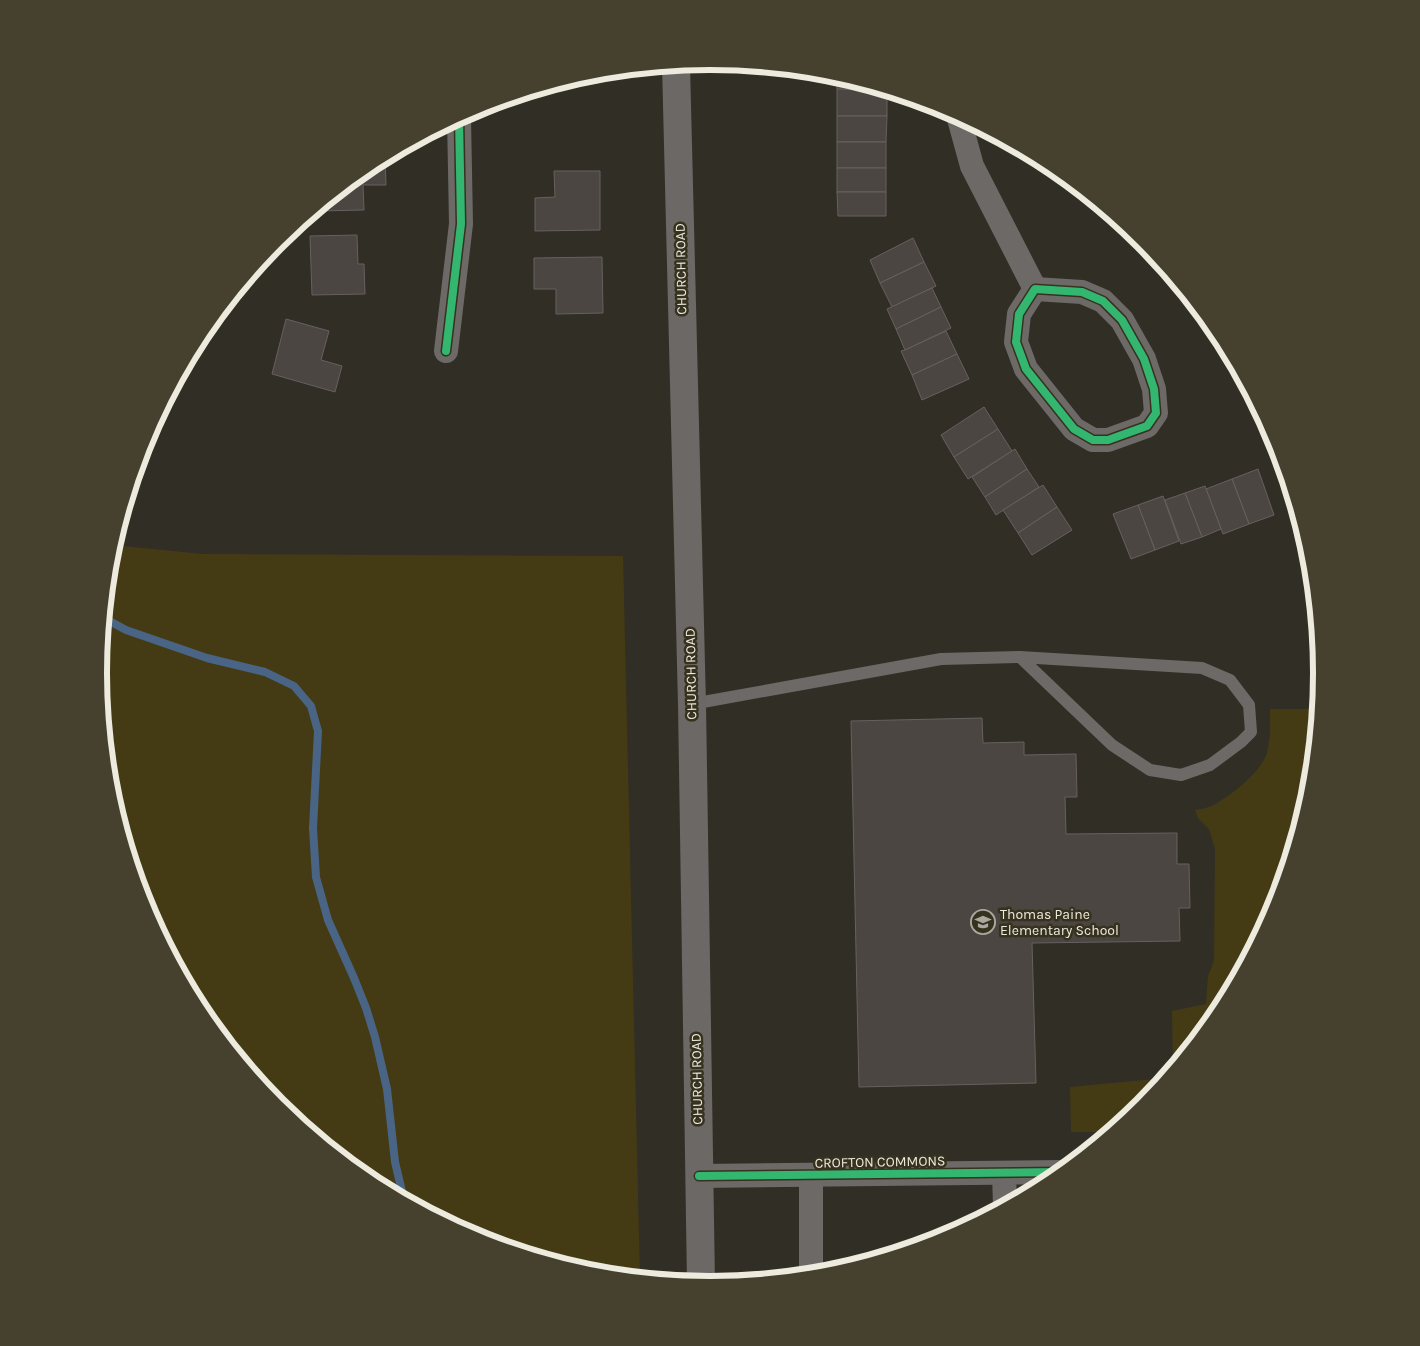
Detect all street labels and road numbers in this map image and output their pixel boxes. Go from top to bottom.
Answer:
street label: CHURCH ROAD [672,223,690,315]
street label: CHURCH ROAD [682,628,700,720]
street label: CHURCH ROAD [688,1033,706,1125]
street label: CROFTON COMMONS [814,1152,946,1172]

